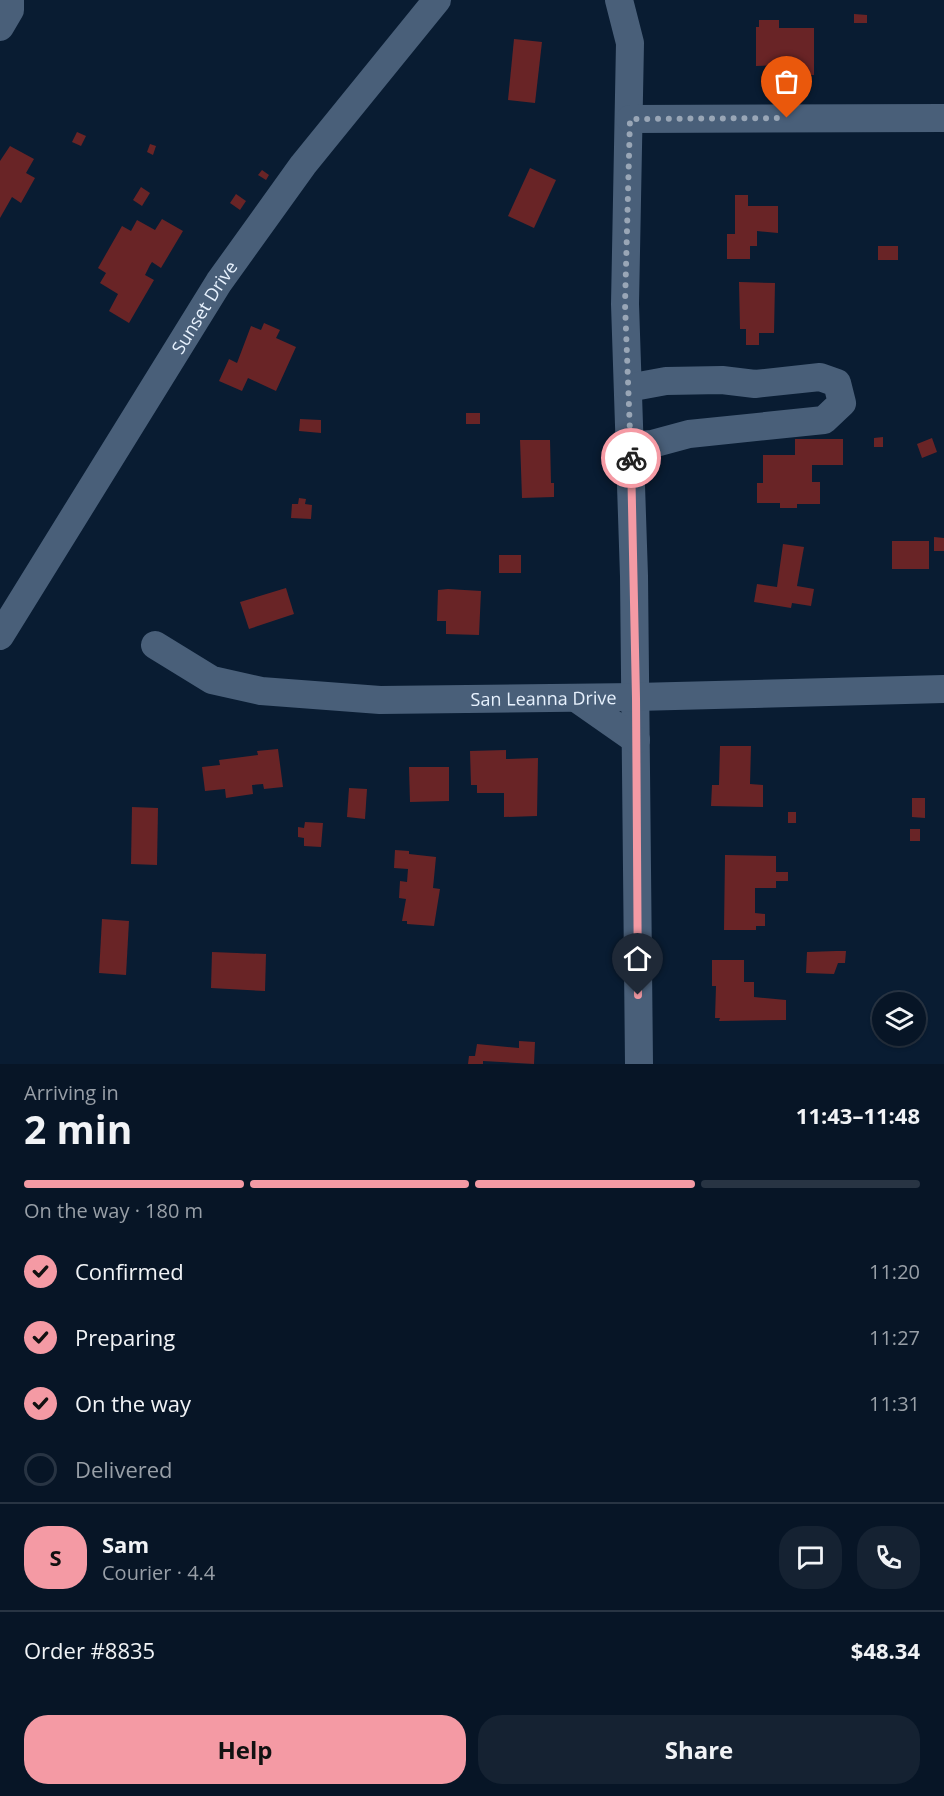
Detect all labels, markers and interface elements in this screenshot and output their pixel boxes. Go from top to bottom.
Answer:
pin [761,56,812,118]
icon: bag [770,65,803,98]
street label: Sunset Drive [166,256,243,358]
courier [601,428,661,488]
icon: bike [615,442,648,475]
street label: San Leanna Drive [470,685,617,711]
pin [612,933,663,995]
icon: home [621,942,654,975]
map controls [872,992,926,1046]
button: layers [872,992,926,1046]
text: Arriving in [24,1079,119,1106]
text: 11:43–11:48 [796,1100,920,1130]
text: 2 min [24,1102,132,1155]
text: On the way · 180 m [24,1197,203,1224]
icon: check [24,1255,57,1288]
text: Confirmed [75,1256,184,1286]
text: 11:20 [869,1258,920,1285]
icon: check [24,1321,57,1354]
text: Preparing [75,1322,175,1352]
text: 11:27 [869,1324,920,1351]
icon: check [24,1387,57,1420]
text: On the way [75,1388,191,1418]
text: 11:31 [869,1390,920,1417]
text: Delivered [75,1454,173,1484]
button: chat [779,1526,842,1589]
button: phone [857,1526,920,1589]
text: Sam [102,1529,149,1559]
text: S [49,1542,62,1572]
text: Courier · 4.4 [102,1559,215,1586]
text: Order #8835 [24,1635,155,1665]
text: $48.34 [851,1635,920,1665]
button: Help [24,1715,466,1784]
button: Share [478,1715,920,1784]

